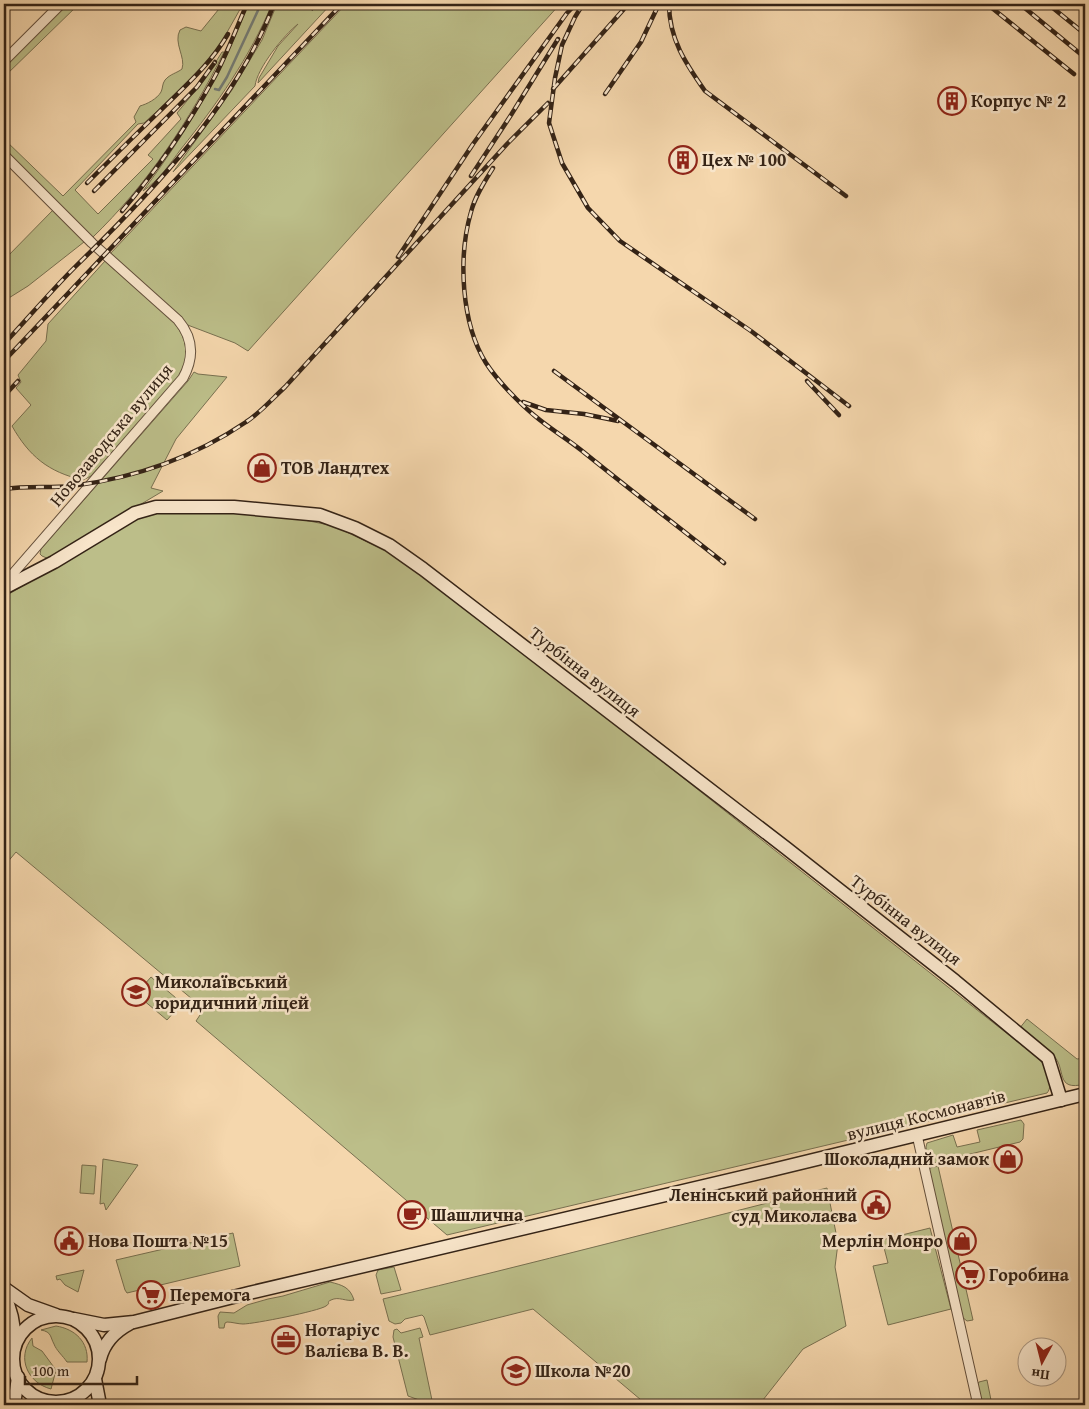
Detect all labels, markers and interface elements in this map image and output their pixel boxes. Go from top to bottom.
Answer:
building icon: Корпус № 2 [937,86,967,116]
place label: Корпус № 2 [971,87,1066,114]
building icon: Цех № 100 [668,145,698,175]
place label: Цех № 100 [702,146,786,173]
street label: Новозаводська вулиця [43,357,179,512]
shop icon: ТОВ Ландтех [247,453,277,483]
place label: ТОВ Ландтех [281,454,390,481]
street label: Турбінна вулиця [524,620,647,724]
street label: Турбінна вулиця [845,868,968,972]
place label: Миколаївський юридичний ліцей [155,968,309,1016]
school or university icon: Миколаївський юридичний ліцей [121,977,151,1007]
street label: вулиця Космонавтів [844,1082,1008,1147]
shop icon: Шоколадний замок [993,1144,1023,1174]
place label: Шоколадний замок [824,1145,990,1172]
place label: Ленінський районний суд Миколаєва [669,1181,858,1229]
public building icon: Ленінський районний суд Миколаєва [861,1190,891,1220]
cafe icon: Шашлична [397,1200,427,1230]
place label: Шашлична [431,1201,524,1228]
public building icon: Нова Пошта №15 [54,1226,84,1256]
shop icon: Мерлін Монро [947,1226,977,1256]
place label: Нова Пошта №15 [88,1227,228,1254]
place label: Мерлін Монро [822,1227,943,1254]
supermarket icon: Горобина [955,1260,985,1290]
place label: Горобина [989,1261,1070,1288]
supermarket icon: Перемога [136,1280,166,1310]
place label: Перемога [170,1281,251,1308]
place label: Нотаріус Валієва В. В. [305,1316,409,1364]
office icon: Нотаріус Валієва В. В. [271,1325,301,1355]
north arrow [1016,1336,1066,1386]
scale bar [25,1354,138,1386]
school or university icon: Школа №20 [501,1356,531,1386]
place label: Школа №20 [535,1357,631,1384]
text: 100 m [32,1360,70,1381]
text: Пн [1030,1364,1051,1386]

